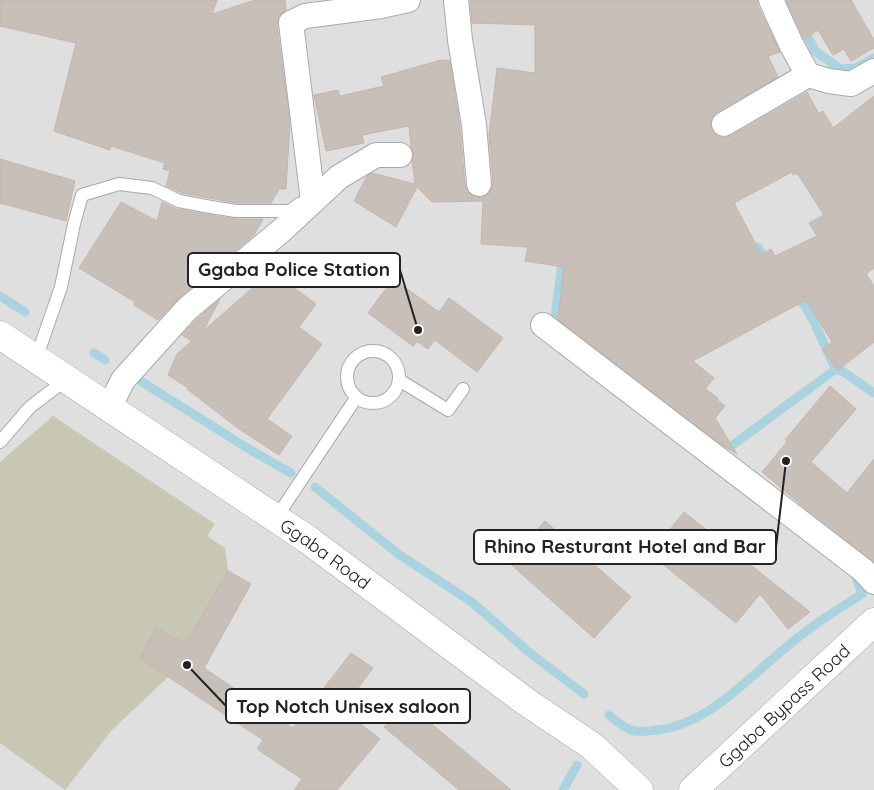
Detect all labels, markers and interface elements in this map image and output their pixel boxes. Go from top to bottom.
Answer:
callout: Ggaba Police Station [188,253,400,287]
text: Ggaba Police Station [198,257,390,281]
street label: Ggaba Road [276,513,375,594]
callout: Rhino Resturant Hotel and Bar [474,530,776,564]
text: Rhino Resturant Hotel and Bar [484,534,766,558]
street label: Ggaba Bypass Road [713,639,855,772]
callout: Top Notch Unisex saloon [226,689,470,723]
text: Top Notch Unisex saloon [236,694,460,718]

